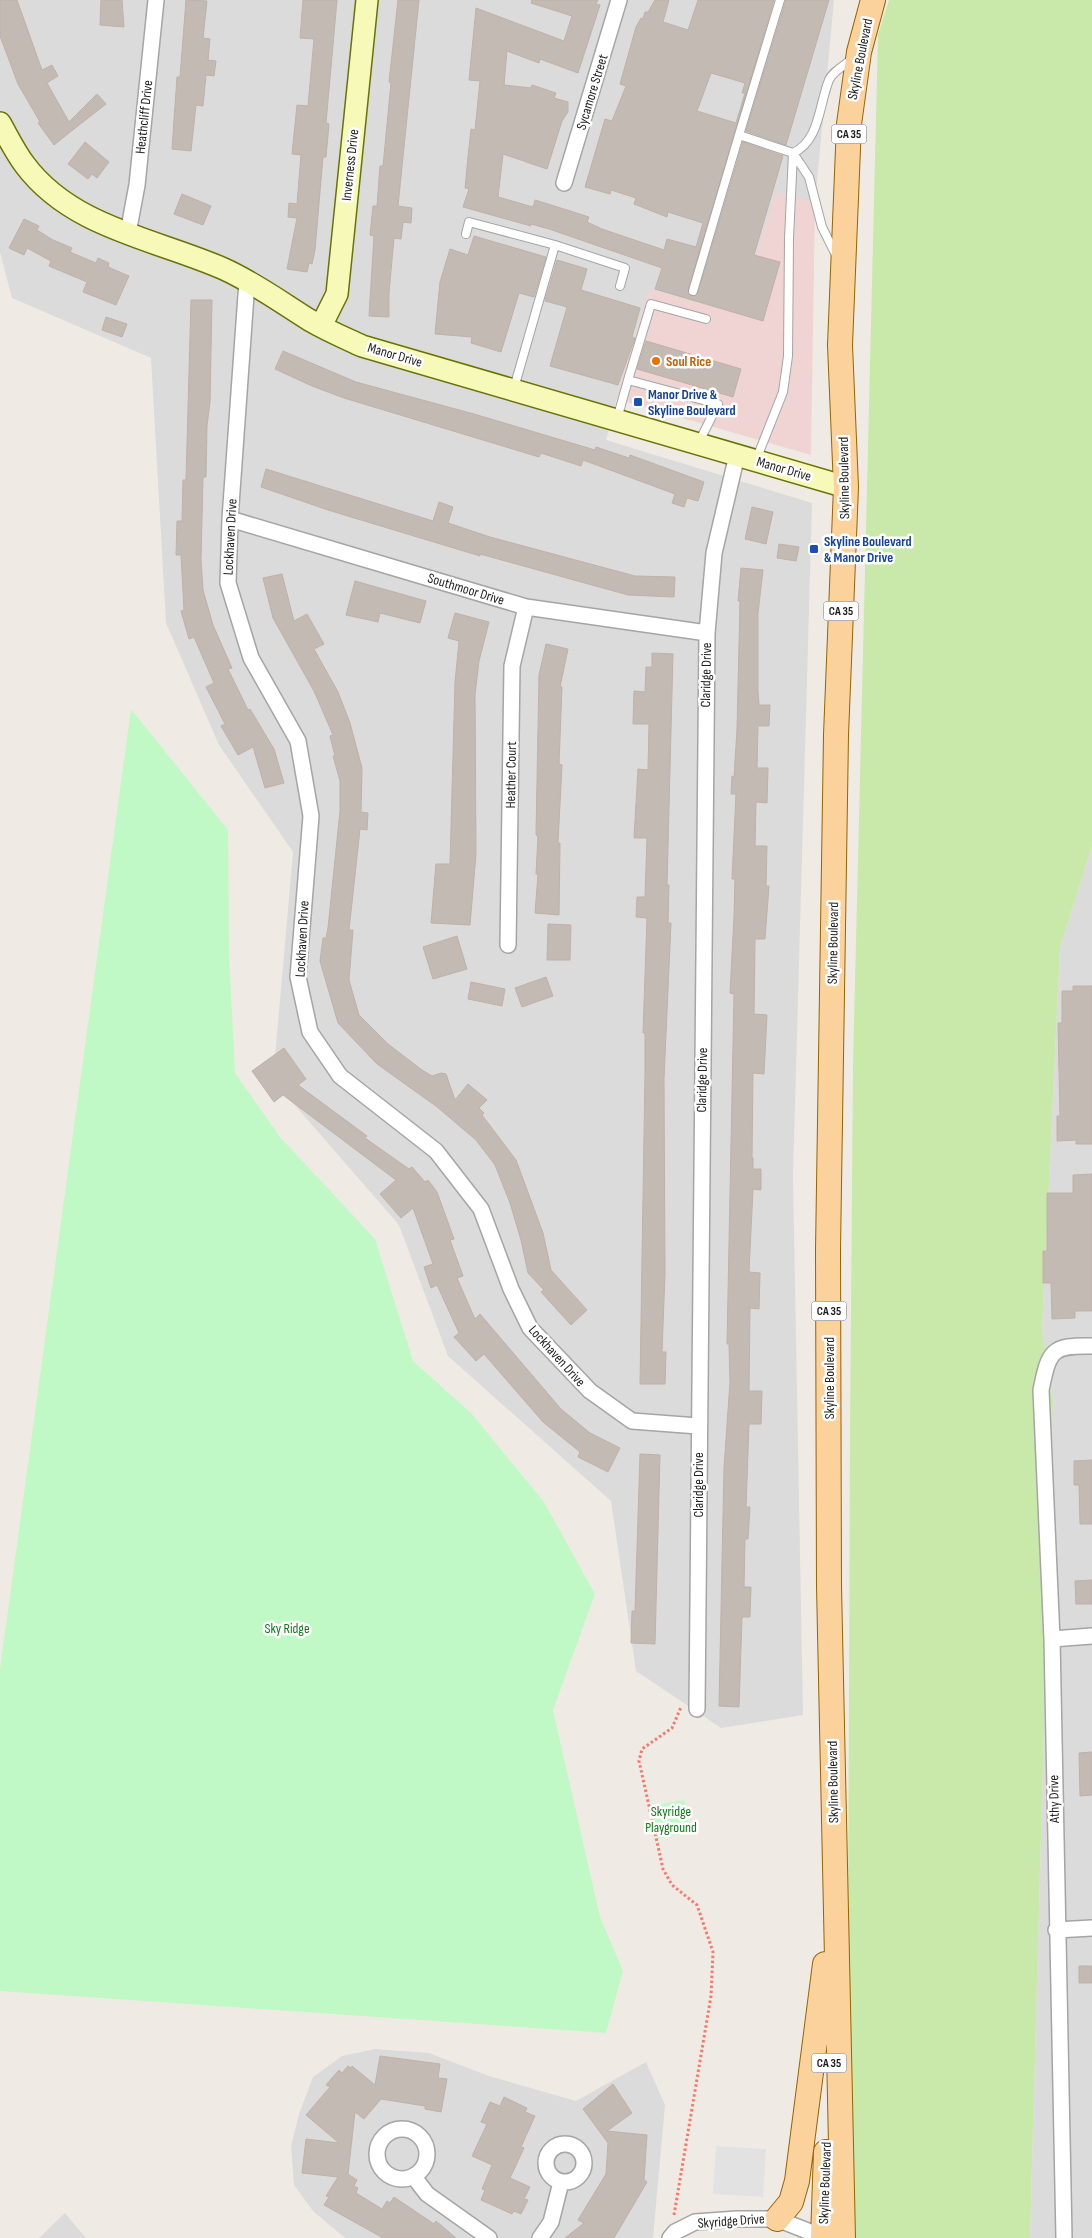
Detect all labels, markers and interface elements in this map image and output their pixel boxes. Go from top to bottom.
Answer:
street label: Skyline Boulevard [844,17,876,101]
street label: Sycamore Street [572,52,612,132]
street label: Heathcliff Drive [132,79,156,155]
road number: CA 35 [832,125,866,144]
street label: Inverness Drive [338,128,362,202]
street label: Manor Drive [366,339,424,371]
place label: Soul Rice [666,353,711,370]
marker: Soul Rice [650,355,662,367]
place label: Manor Drive & Skyline Boulevard [648,386,736,419]
marker: Manor Drive & Skyline Boulevard [632,396,644,408]
street label: Skyline Boulevard [835,437,853,519]
street label: Manor Drive [755,453,813,485]
street label: Lockhaven Drive [220,498,240,576]
place label: Skyline Boulevard & Manor Drive [824,533,912,566]
marker: Skyline Boulevard & Manor Drive [808,543,820,555]
street label: Southmoor Drive [426,569,506,609]
road number: CA 35 [824,602,858,620]
street label: Claridge Drive [697,642,715,708]
street label: Heather Court [502,741,520,809]
street label: Lockhaven Drive [292,900,312,978]
street label: Skyline Boulevard [824,902,842,984]
street label: Claridge Drive [693,1047,711,1113]
road number: CA 35 [812,1302,846,1320]
street label: Lockhaven Drive [525,1322,589,1390]
street label: Skyline Boulevard [821,1337,838,1419]
street label: Claridge Drive [690,1452,707,1518]
park label: Sky Ridge [264,1620,310,1637]
street label: Skyline Boulevard [824,1741,842,1823]
street label: Athy Drive [1045,1775,1063,1824]
park label: Skyridge Playground [645,1803,697,1836]
road number: CA 35 [812,2054,846,2072]
street label: Skyline Boulevard [815,2141,835,2224]
street label: Skyridge Drive [697,2210,765,2232]

